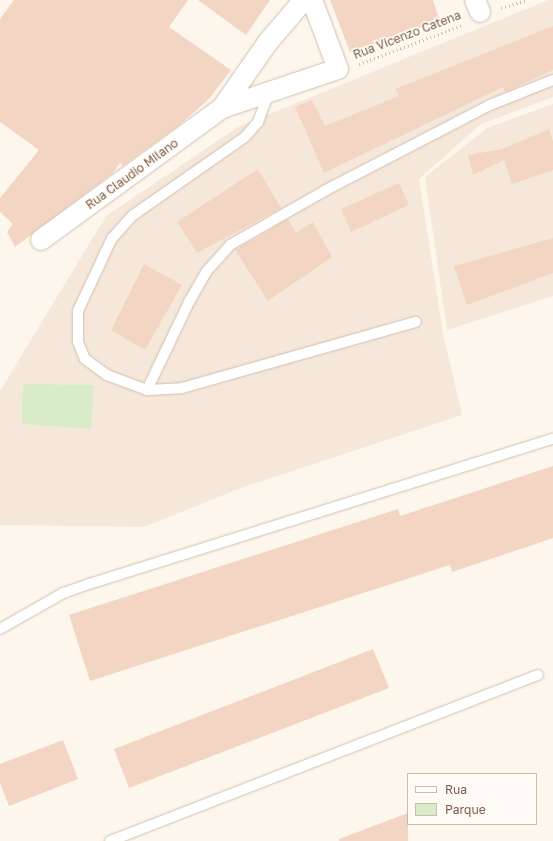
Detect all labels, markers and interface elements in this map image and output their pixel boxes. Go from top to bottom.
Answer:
street label: Rua Vicenzo Catena [351,8,463,62]
street label: Rua Claudio Milano [83,136,181,212]
legend [407,773,537,825]
text: Rua [445,782,467,797]
text: Parque [445,802,486,817]

